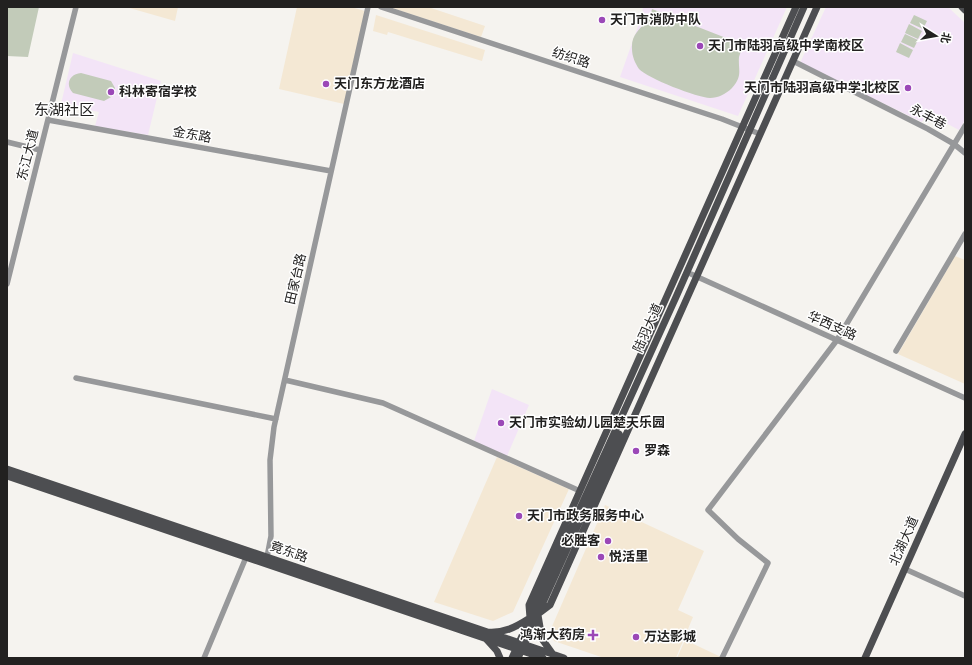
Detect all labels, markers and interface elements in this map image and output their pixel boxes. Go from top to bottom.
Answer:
place label: 天门市消防中队 [610,11,701,29]
marker: 天门市消防中队 [597,15,607,25]
north arrow [916,16,956,56]
text: 北 [937,31,954,45]
place label: 天门市陆羽高级中学南校区 [708,37,864,55]
marker: 天门市陆羽高级中学南校区 [695,41,705,51]
street label: 纺织路 [550,43,592,73]
place label: 天门东方龙酒店 [334,75,425,93]
marker: 天门东方龙酒店 [321,79,331,89]
place label: 天门市陆羽高级中学北校区 [744,79,900,97]
place label: 科林寄宿学校 [119,83,197,101]
marker: 天门市陆羽高级中学北校区 [903,83,913,93]
marker: 科林寄宿学校 [106,87,116,97]
district label: 东湖社区 [34,100,94,121]
street label: 永丰巷 [907,100,949,134]
street label: 金东路 [171,123,213,147]
street label: 东江大道 [13,128,43,182]
street label: 田家台路 [281,252,311,306]
street label: 陆羽大道 [629,301,667,355]
street label: 华西支路 [805,307,859,345]
place label: 天门市实验幼儿园楚天乐园 [509,414,665,432]
marker: 天门市实验幼儿园楚天乐园 [496,418,506,428]
place label: 罗森 [644,442,670,460]
marker: 罗森 [631,446,641,456]
place label: 天门市政务服务中心 [527,507,644,525]
marker: 天门市政务服务中心 [514,511,524,521]
street label: 北湖大道 [885,514,923,568]
place label: 必胜客 [561,532,600,550]
marker: 必胜客 [603,536,613,546]
street label: 竟东路 [268,537,310,567]
place label: 悦活里 [609,548,648,566]
marker: 悦活里 [596,552,606,562]
place label: 鸿渐大药房 [520,626,585,644]
place label: 万达影城 [644,628,696,646]
marker: 鸿渐大药房 [588,630,598,640]
marker: 万达影城 [631,632,641,642]

